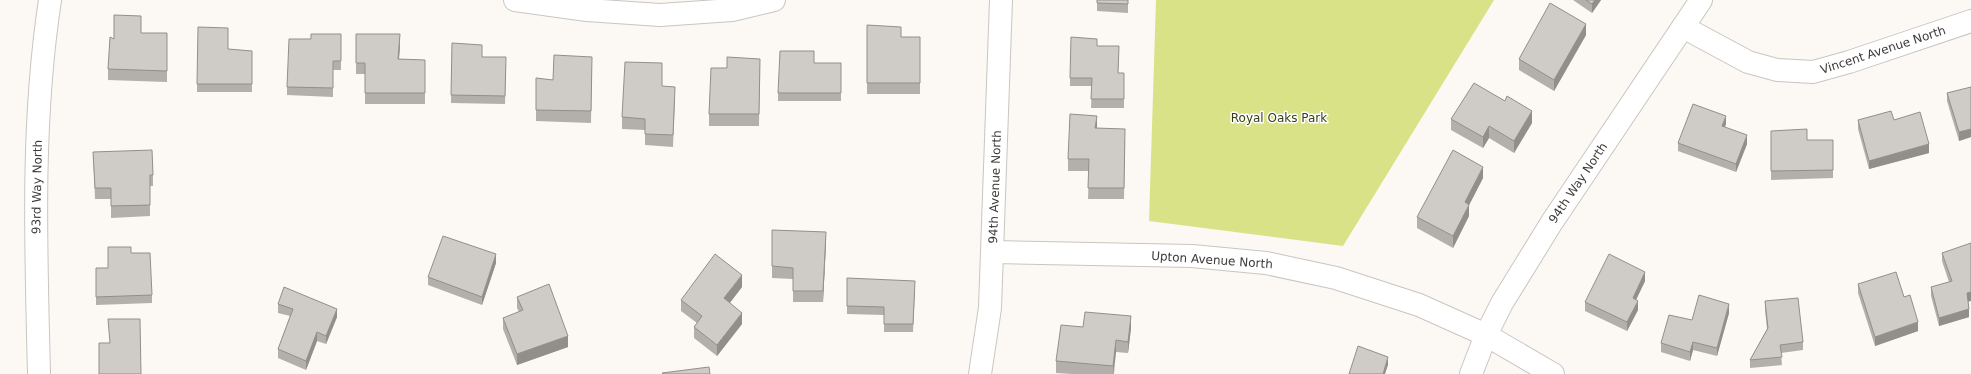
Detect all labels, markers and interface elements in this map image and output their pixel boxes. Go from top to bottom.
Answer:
street label: Vincent Avenue North [1819,23,1947,77]
park label: Royal Oaks Park [1231,111,1327,125]
street label: 94th Avenue North [986,130,1004,244]
street label: 93rd Way North [29,140,45,234]
street label: 94th Way North [1546,140,1610,226]
street label: Upton Avenue North [1151,249,1273,271]

